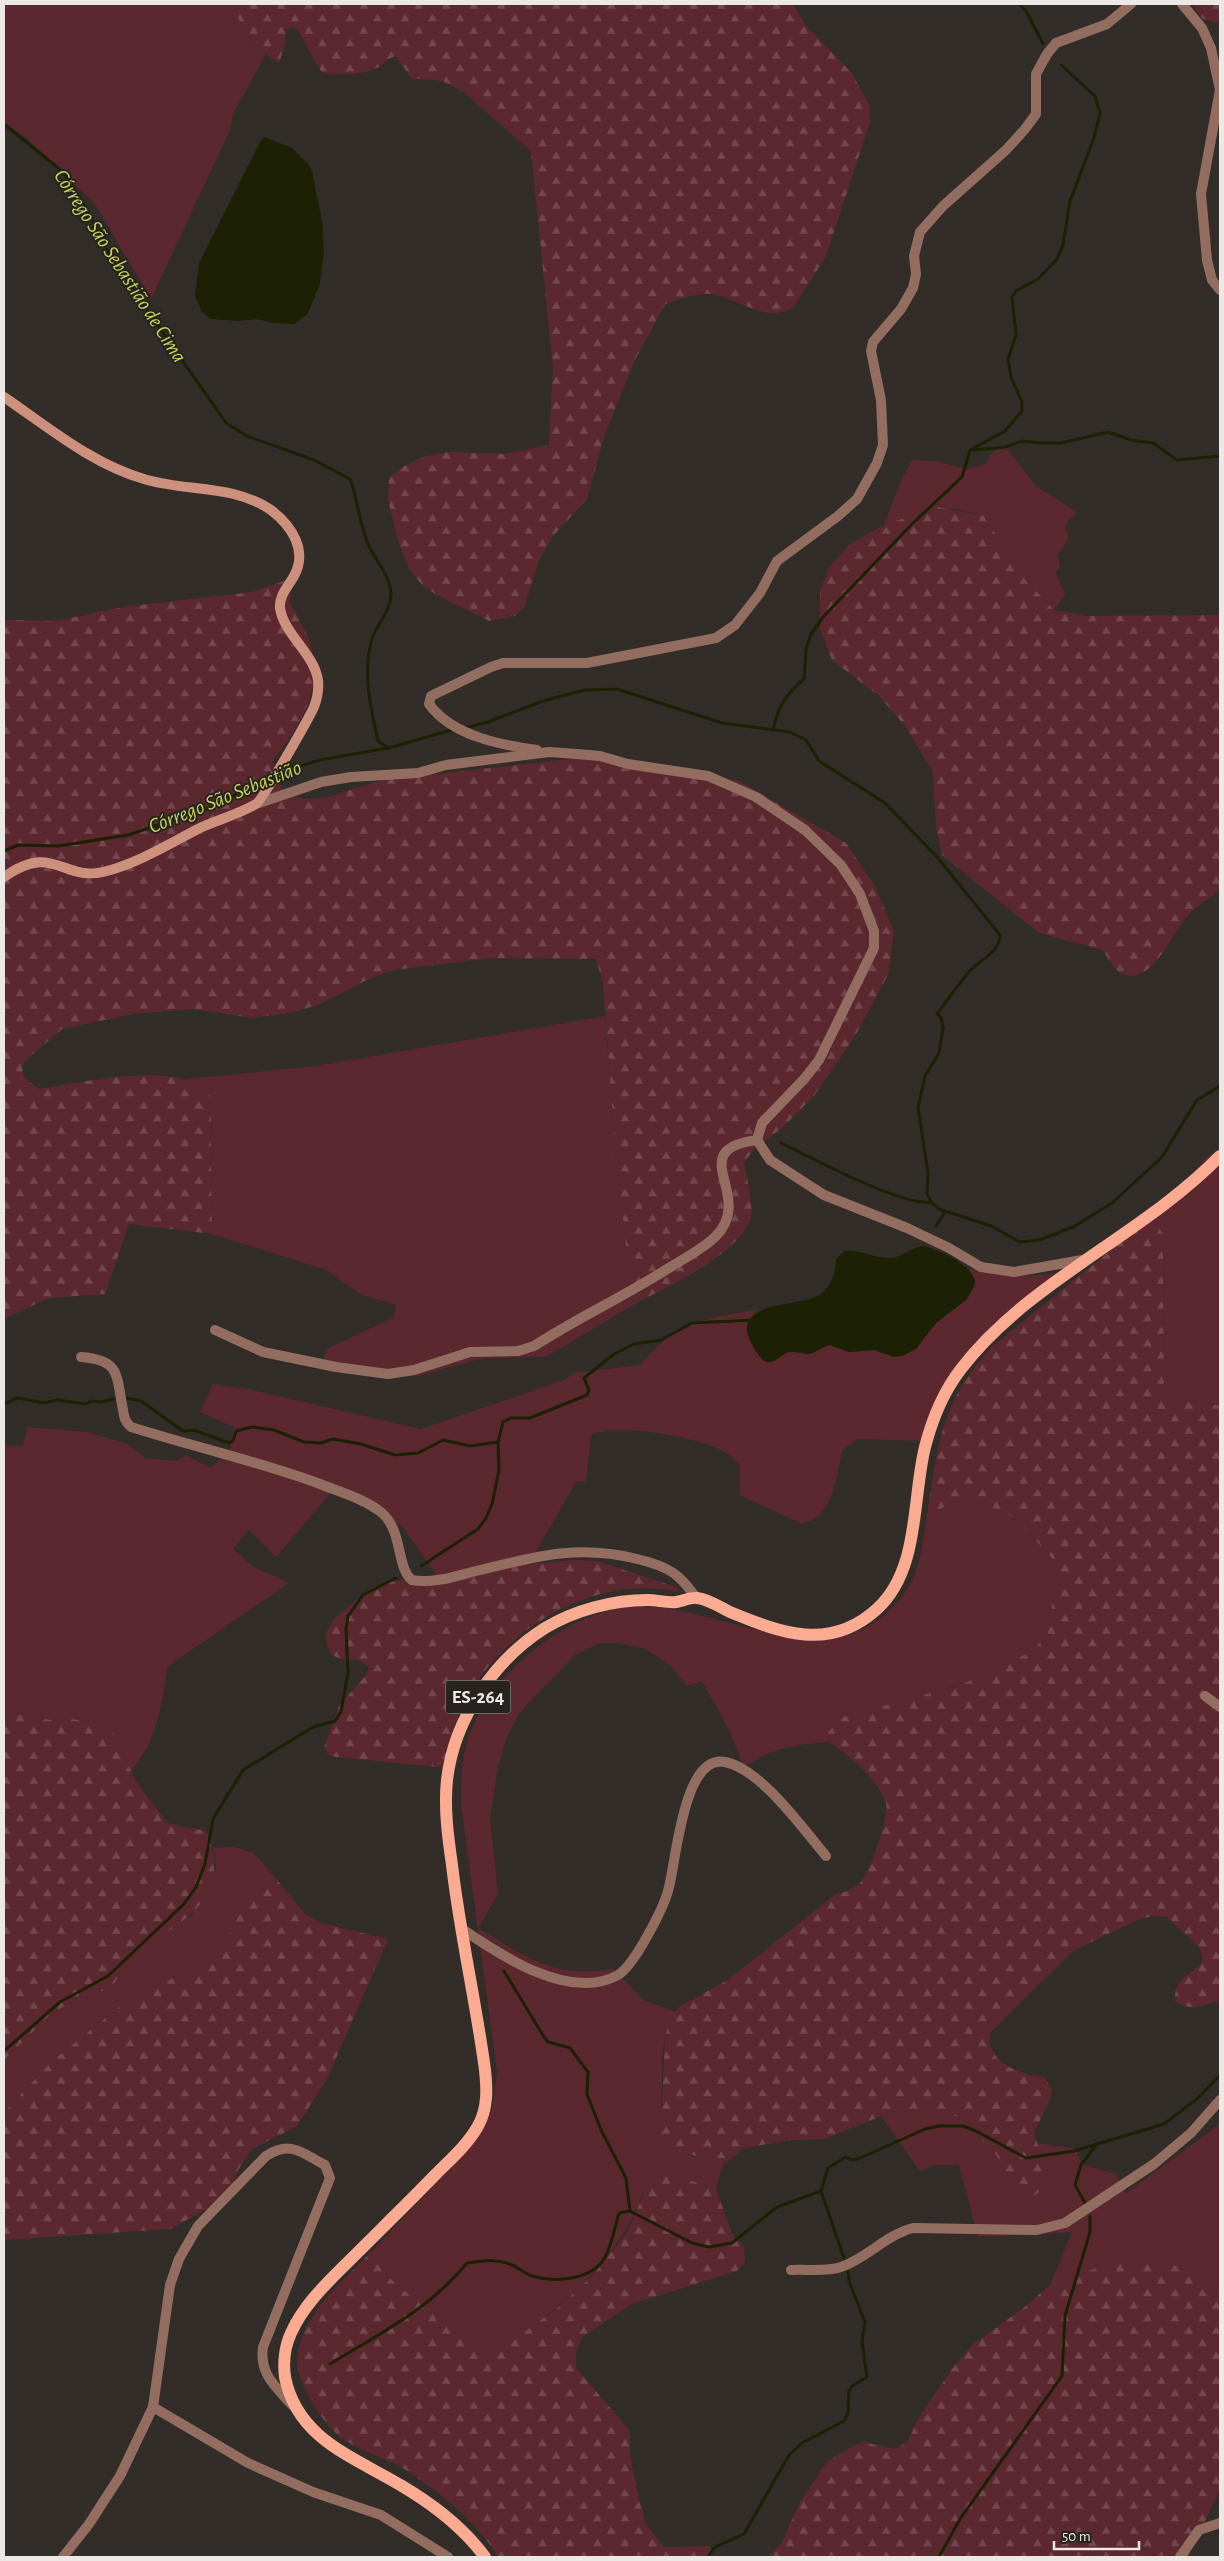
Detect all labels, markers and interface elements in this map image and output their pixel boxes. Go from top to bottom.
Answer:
water label: Córrego São Sebastião de Cima [50,166,190,366]
water label: Córrego São Sebastião [146,757,304,837]
road number: ES-264 [446,1680,510,1714]
scale bar [1054,2518,1139,2550]
text: 50 m [1062,2529,1091,2544]

